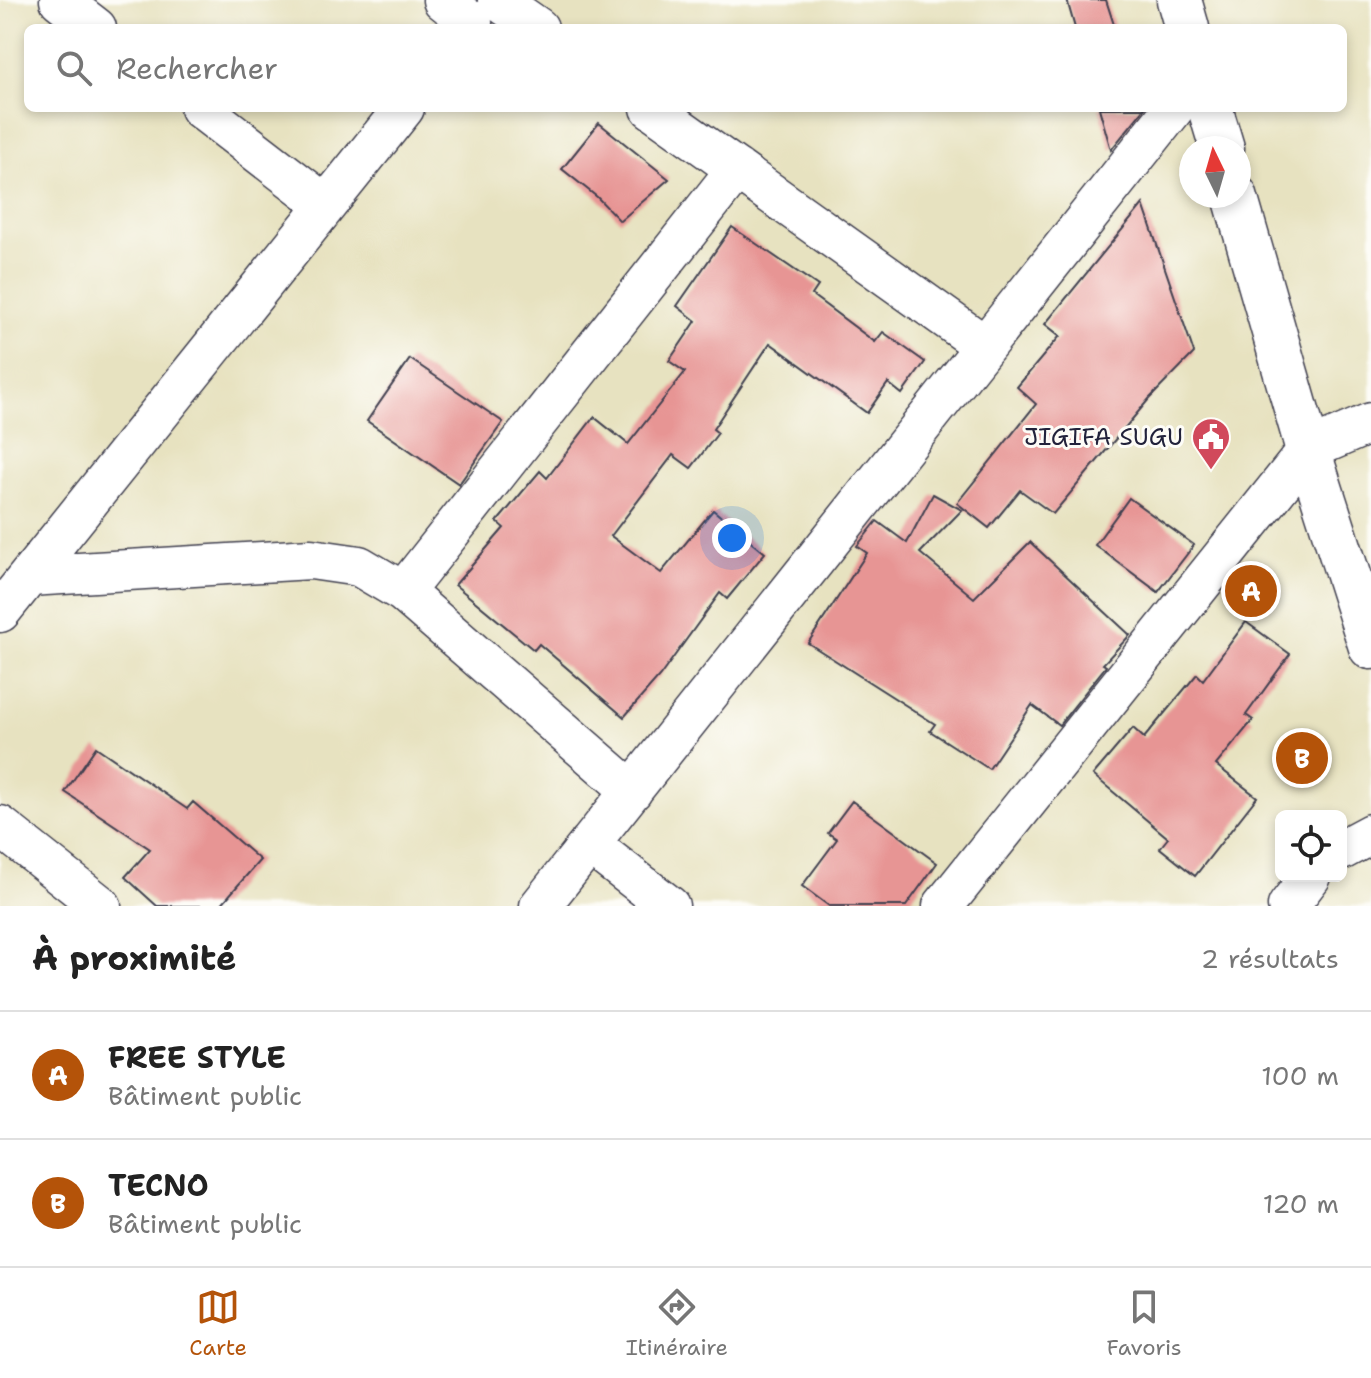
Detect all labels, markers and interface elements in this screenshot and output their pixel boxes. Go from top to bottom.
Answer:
search box [24,24,1347,112]
icon: search [52,46,96,90]
text: Rechercher [116,48,278,89]
north arrow [1179,136,1251,208]
public building icon: JIGIFA SUGU [1190,416,1232,471]
place label: JIGIFA SUGU [1024,421,1183,453]
your location [712,518,752,558]
pin: A [1225,561,1277,621]
pin: B [1276,728,1328,788]
map controls [1275,810,1347,882]
button: locate [1275,810,1347,882]
text: À proximité [32,935,236,981]
text: 2 résultats [1201,941,1339,976]
text: FREE STYLE [108,1037,286,1078]
text: A [48,1058,68,1093]
text: 100 m [1261,1058,1339,1093]
text: Bâtiment public [108,1078,302,1113]
text: TECNO [108,1165,209,1206]
text: B [50,1186,66,1221]
text: 120 m [1263,1186,1339,1221]
text: Bâtiment public [108,1206,302,1241]
tab: Carte [189,1285,247,1362]
tab: Itinéraire [626,1285,728,1362]
tab: Favoris [1107,1285,1182,1362]

